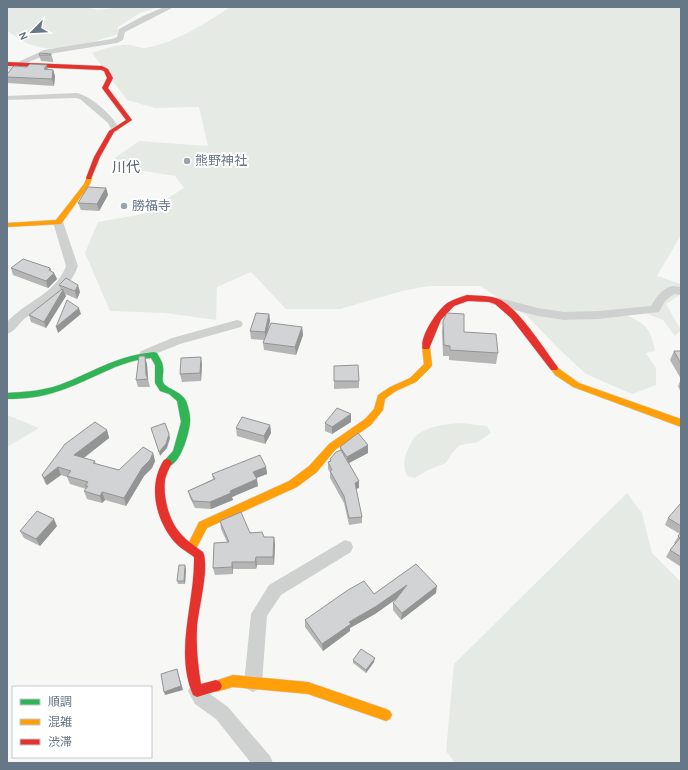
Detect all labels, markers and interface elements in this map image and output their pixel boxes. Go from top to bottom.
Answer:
north arrow [12,12,52,52]
text: N [17,30,30,42]
place label: 熊野神社 [195,153,247,168]
marker: 熊野神社 [182,156,192,166]
district label: 川代 [112,159,140,175]
place label: 勝福寺 [132,199,171,213]
marker: 勝福寺 [119,201,129,211]
legend [12,686,152,758]
text: 順調 [48,696,72,708]
text: 混雑 [48,715,72,728]
text: 渋滞 [48,736,72,748]

